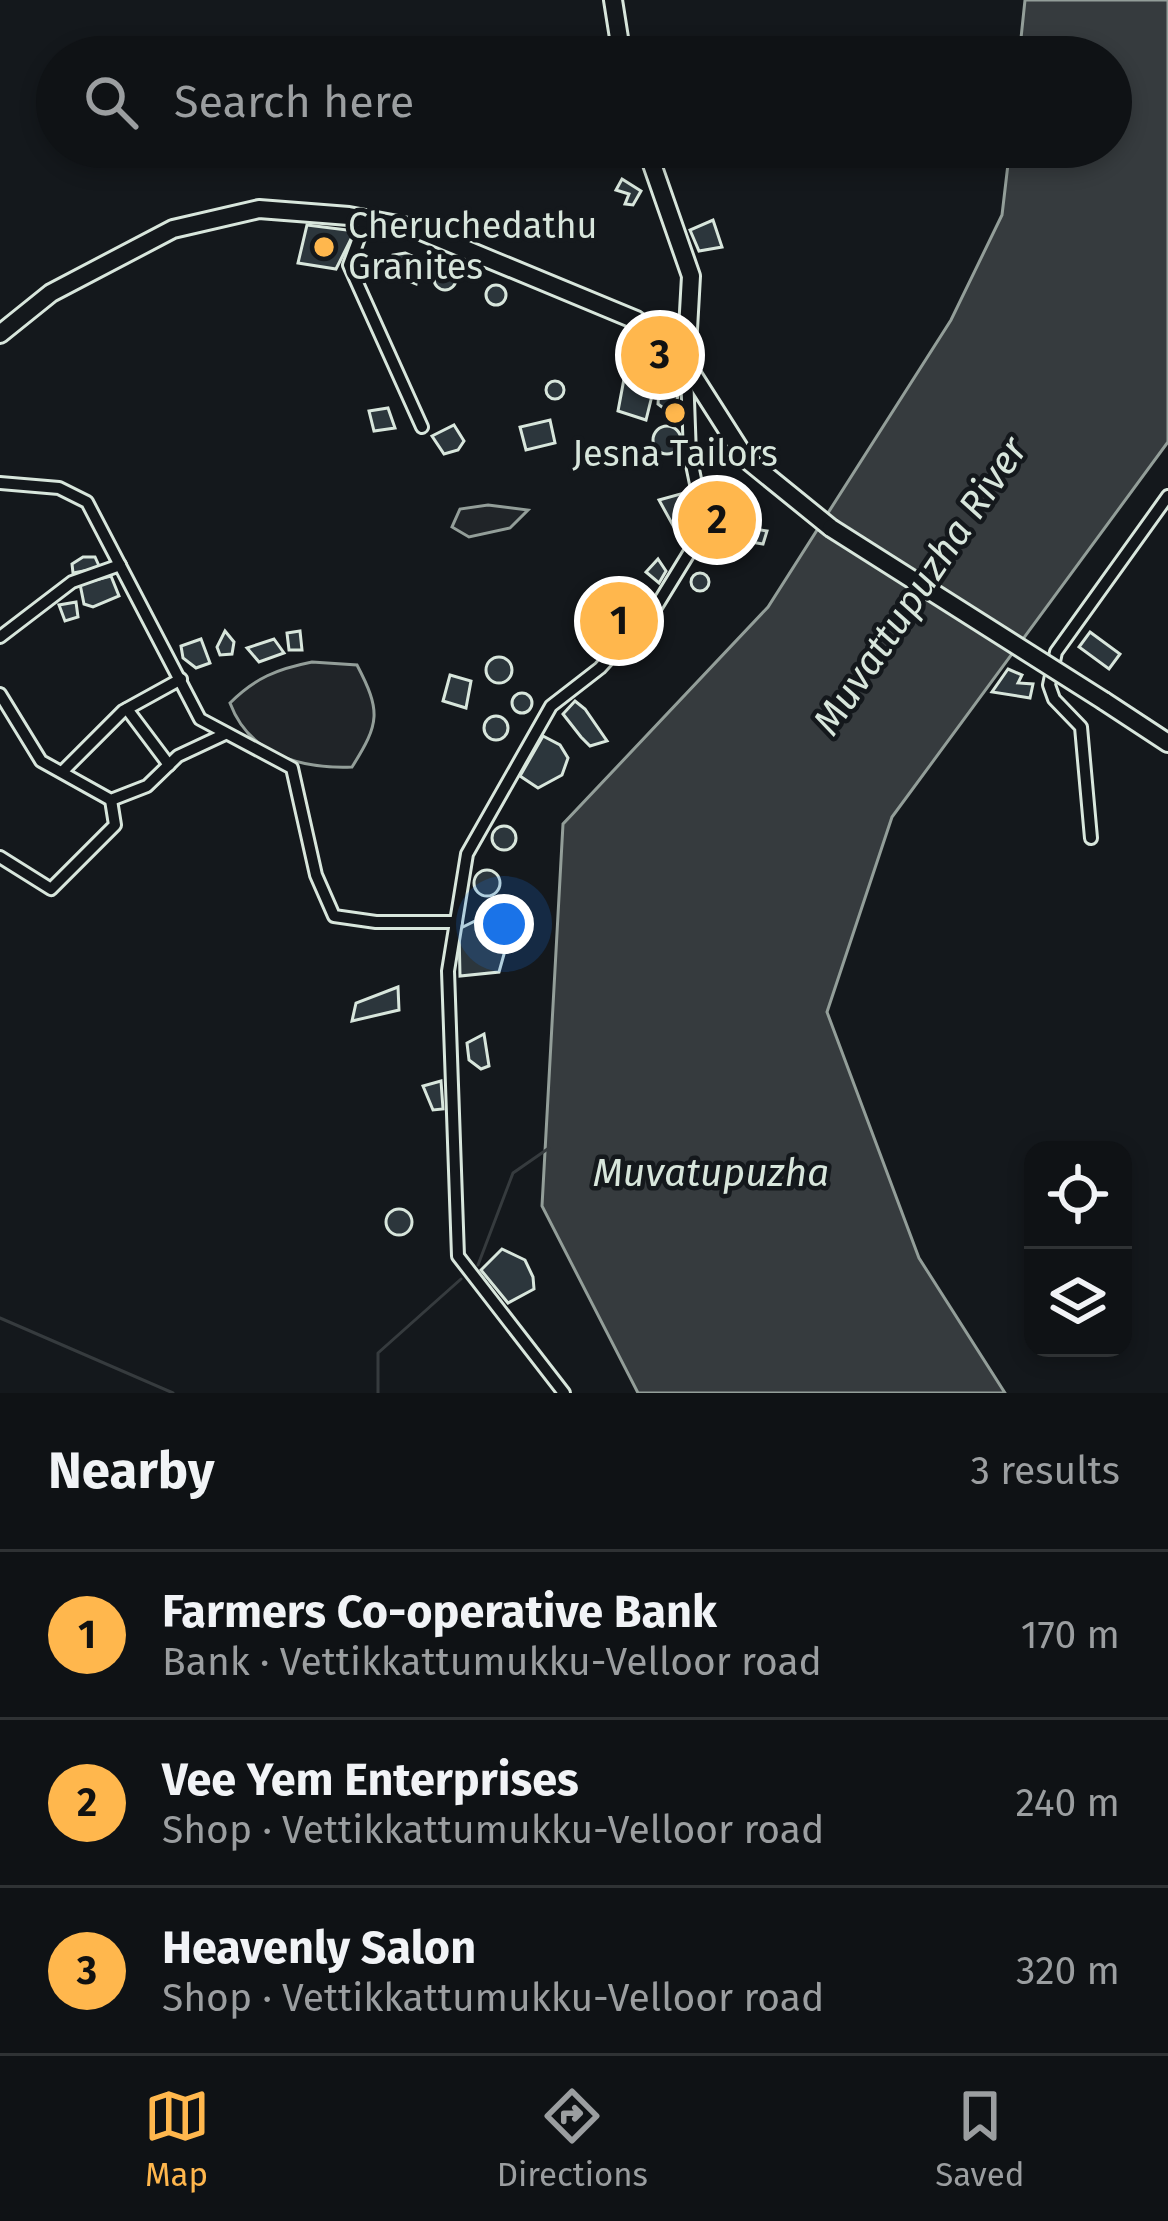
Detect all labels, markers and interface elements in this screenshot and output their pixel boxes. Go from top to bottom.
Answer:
search box [36,36,1132,168]
icon: search [78,69,144,135]
text: Search here [174,75,414,129]
place label: Cheruchedathu Granites [348,204,597,289]
marker: Cheruchedathu Granites [311,234,337,260]
pin: 3 [621,310,699,400]
marker: Jesna Tailors [662,400,688,426]
water label: Muvattupuzha River [803,428,1037,743]
place label: Jesna Tailors [572,432,778,476]
pin: 2 [678,475,756,565]
pin: 1 [580,576,658,666]
your location [474,894,534,954]
map controls [1024,1141,1132,1357]
button: locate [1024,1141,1132,1249]
water label: Muvatupuzha [593,1150,829,1196]
button: layers [1024,1249,1132,1357]
text: Nearby [48,1440,214,1502]
text: 3 results [970,1448,1120,1494]
text: Farmers Co-operative Bank [162,1585,717,1639]
text: 1 [78,1612,96,1658]
text: 170 m [1021,1612,1120,1658]
text: Bank · Vettikkattumukku-Velloor road [162,1639,822,1685]
text: Vee Yem Enterprises [162,1753,579,1807]
text: 2 [77,1780,97,1826]
text: 240 m [1015,1780,1120,1826]
text: Shop · Vettikkattumukku-Velloor road [162,1807,824,1853]
text: Heavenly Salon [162,1921,476,1975]
text: 3 [77,1948,97,1994]
text: 320 m [1016,1948,1120,1994]
text: Shop · Vettikkattumukku-Velloor road [162,1975,824,2021]
tab: Map [144,2083,210,2195]
tab: Directions [497,2083,648,2195]
tab: Saved [935,2083,1024,2195]

